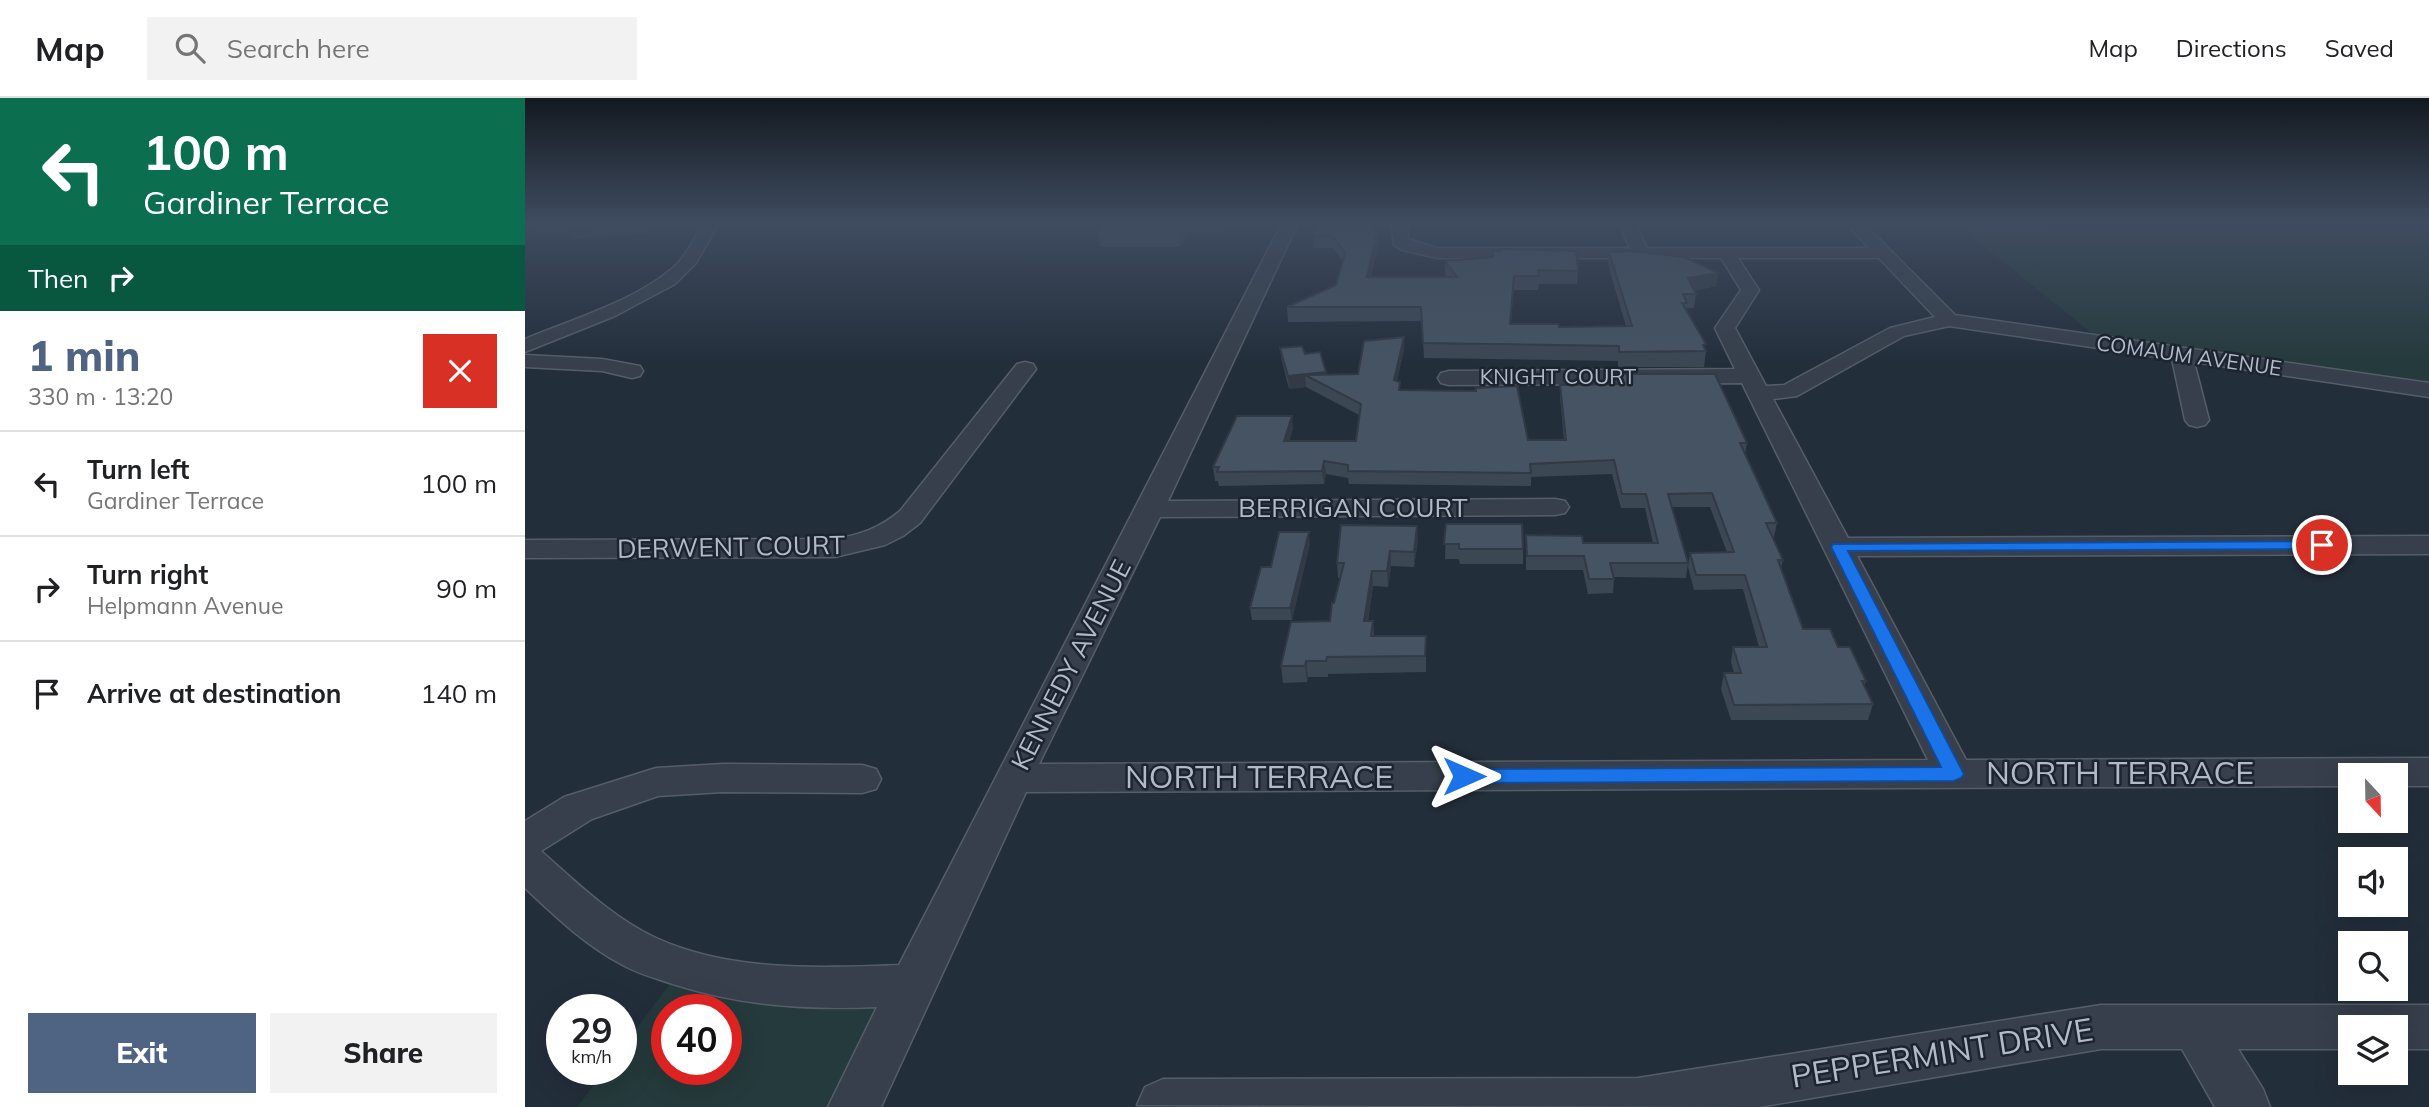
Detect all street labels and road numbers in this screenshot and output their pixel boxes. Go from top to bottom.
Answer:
street label: COMAUM AVENUE [2095,329,2284,381]
street label: KNIGHT COURT [1480,363,1636,389]
street label: BERRIGAN COURT [1238,491,1468,524]
street label: DERWENT COURT [617,528,846,565]
street label: KENNEDY AVENUE [1003,554,1138,775]
street label: NORTH TERRACE [1986,752,2254,792]
street label: NORTH TERRACE [1125,756,1393,796]
street label: PEPPERMINT DRIVE [1788,1008,2096,1096]

